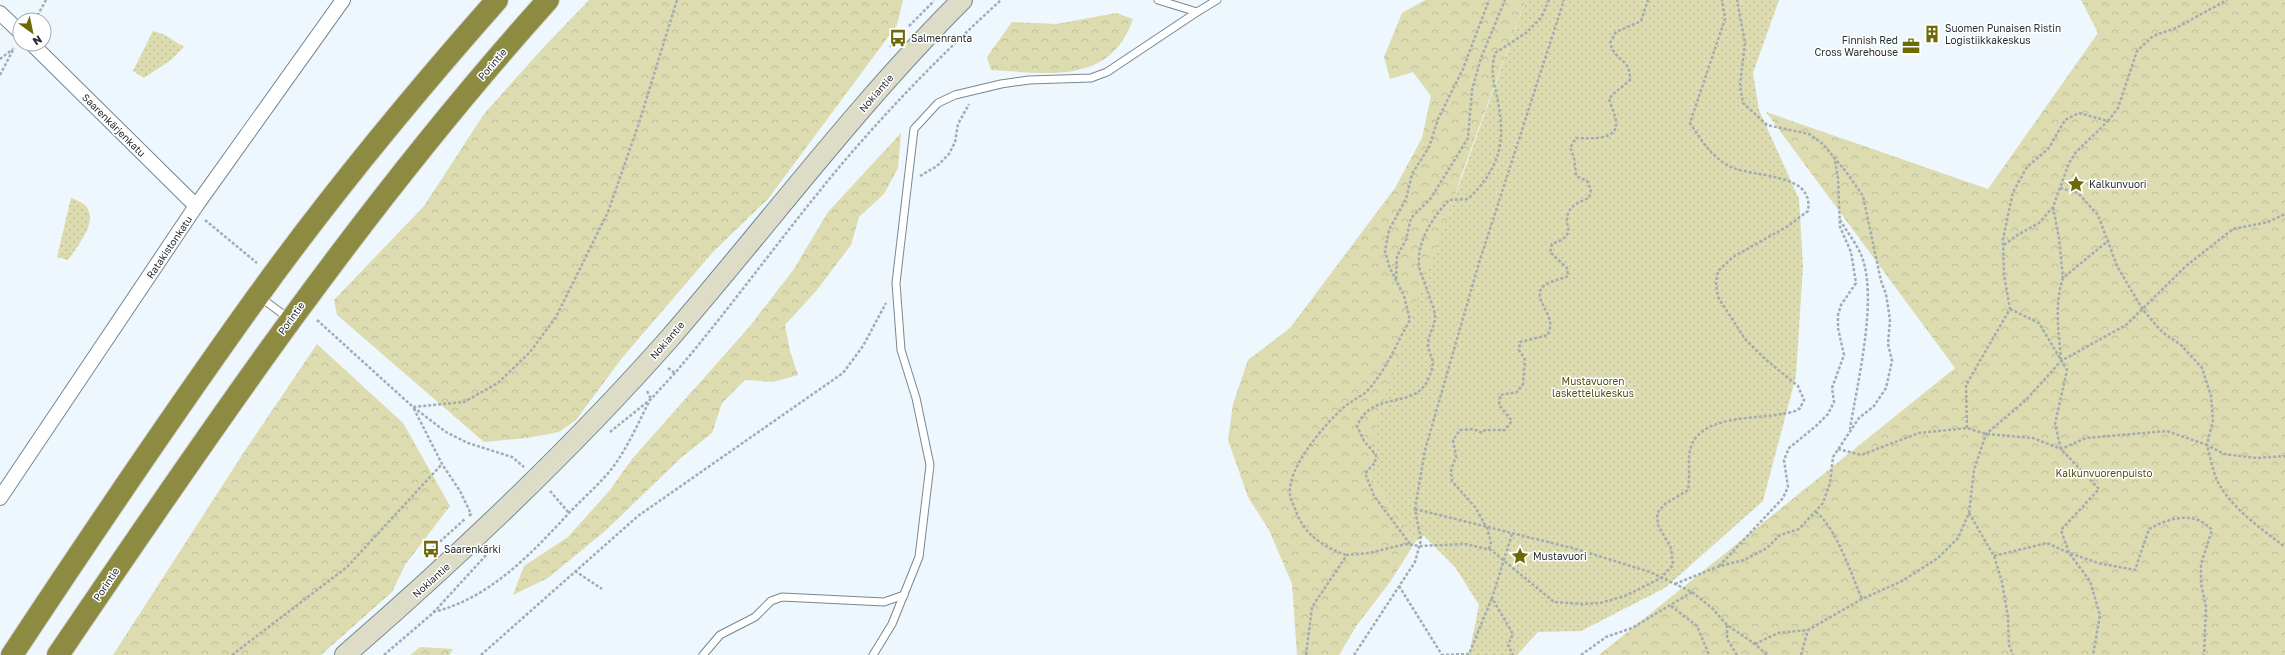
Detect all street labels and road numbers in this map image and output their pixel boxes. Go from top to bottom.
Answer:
street label: Porintie [475,46,509,82]
street label: Nokiantie [856,72,896,114]
street label: Saarenkärjenkatu [80,91,148,159]
street label: Ratakistonkatu [144,213,194,281]
street label: Porintie [275,299,307,337]
street label: Nokiantie [647,319,687,361]
street label: Nokiantie [410,560,452,600]
street label: Porintie [91,565,122,603]

